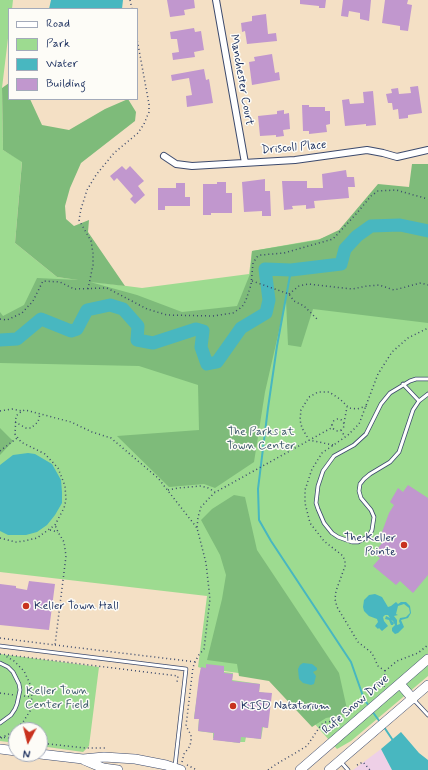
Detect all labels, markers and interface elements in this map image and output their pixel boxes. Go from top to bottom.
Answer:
legend [8,8,138,100]
text: Road [46,16,70,32]
street label: Manchester Court [226,33,256,127]
text: Park [46,36,70,52]
text: Water [46,56,78,72]
text: Building [46,76,86,92]
street label: Driscoll Place [261,138,327,158]
park label: The Parks at Town Center [227,425,295,453]
place label: The Keller Pointe [344,531,396,559]
marker: The Keller Pointe [399,540,409,550]
place label: Keller Town Hall [34,599,118,613]
marker: Keller Town Hall [21,601,31,611]
street label: Rufe Snow Drive [320,672,392,738]
park label: Keller Town Center Field [25,684,89,712]
place label: KISD Natatorium [241,699,330,713]
marker: KISD Natatorium [228,701,238,711]
north arrow [8,722,48,762]
text: N [22,746,31,760]

